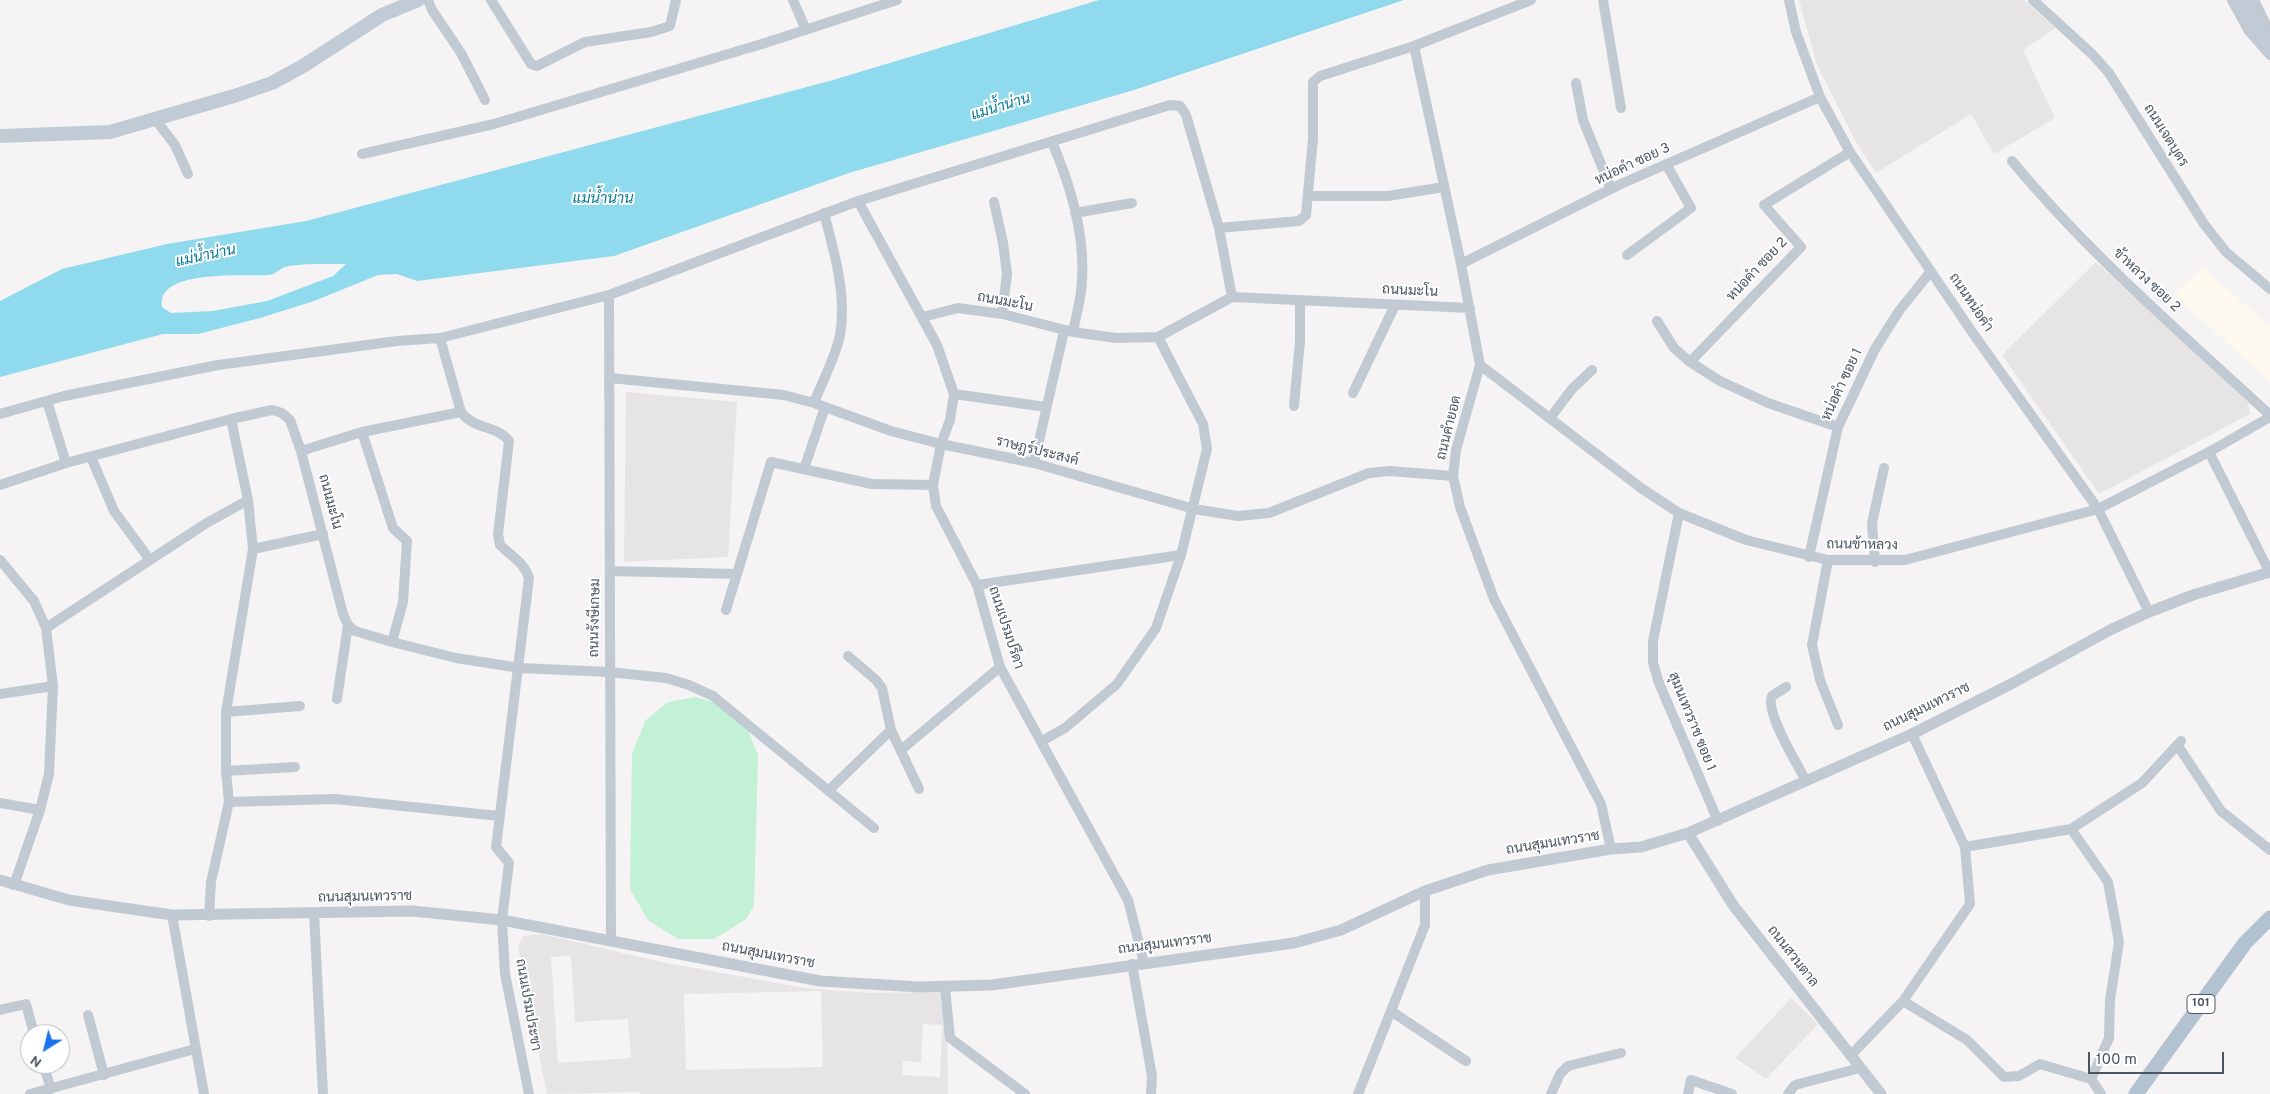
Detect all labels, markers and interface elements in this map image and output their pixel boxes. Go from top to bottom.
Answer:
water label: แม่น้ำน่าน [969,90,1033,126]
street label: ถนนเจตบุตร [2139,101,2191,171]
street label: หน่อคำ ซอย 3 [1593,140,1673,190]
water label: แม่น้ำน่าน [572,191,634,209]
street label: หน่อคำ ซอย 2 [1724,235,1792,305]
water label: แม่น้ำน่าน [174,242,238,272]
street label: ข้าหลวง ซอย 2 [2109,246,2183,316]
street label: ถนนหน่อคำ [1944,270,1996,336]
street label: ถนนมะโน [1381,282,1439,302]
street label: ถนนมะโน [976,289,1034,317]
street label: หน่อคำ ซอย 1 [1819,346,1867,424]
street label: ถนนคำยอด [1434,394,1466,462]
street label: ราษฎร์ประสงค์ [994,434,1080,470]
street label: ถนนมะโน [314,473,344,531]
street label: ถนนข้าหลวง [1826,537,1898,555]
street label: ถนนรังษีเกษม [587,578,605,658]
street label: ถนนเปรมปรีดา [984,585,1026,671]
street label: สุมนเทวราช ซอย 1 [1664,670,1718,774]
street label: ถนนสุมนเทวราช [1881,680,1973,736]
street label: ถนนสุมนเทวราช [1505,828,1601,860]
street label: ถนนสุมนเทวราช [318,889,412,907]
street label: ถนนสวนตาล [1763,923,1821,991]
street label: ถนนสุมนเทวราช [1117,931,1213,959]
street label: ถนนสุมนเทวราช [720,939,816,973]
street label: ถนนเปรมประชา [511,957,543,1053]
road number: 101 [2187,994,2215,1014]
north arrow [20,1024,70,1074]
scale bar [2090,1042,2226,1074]
text: N [27,1051,46,1071]
text: 100 m [2096,1051,2137,1070]

